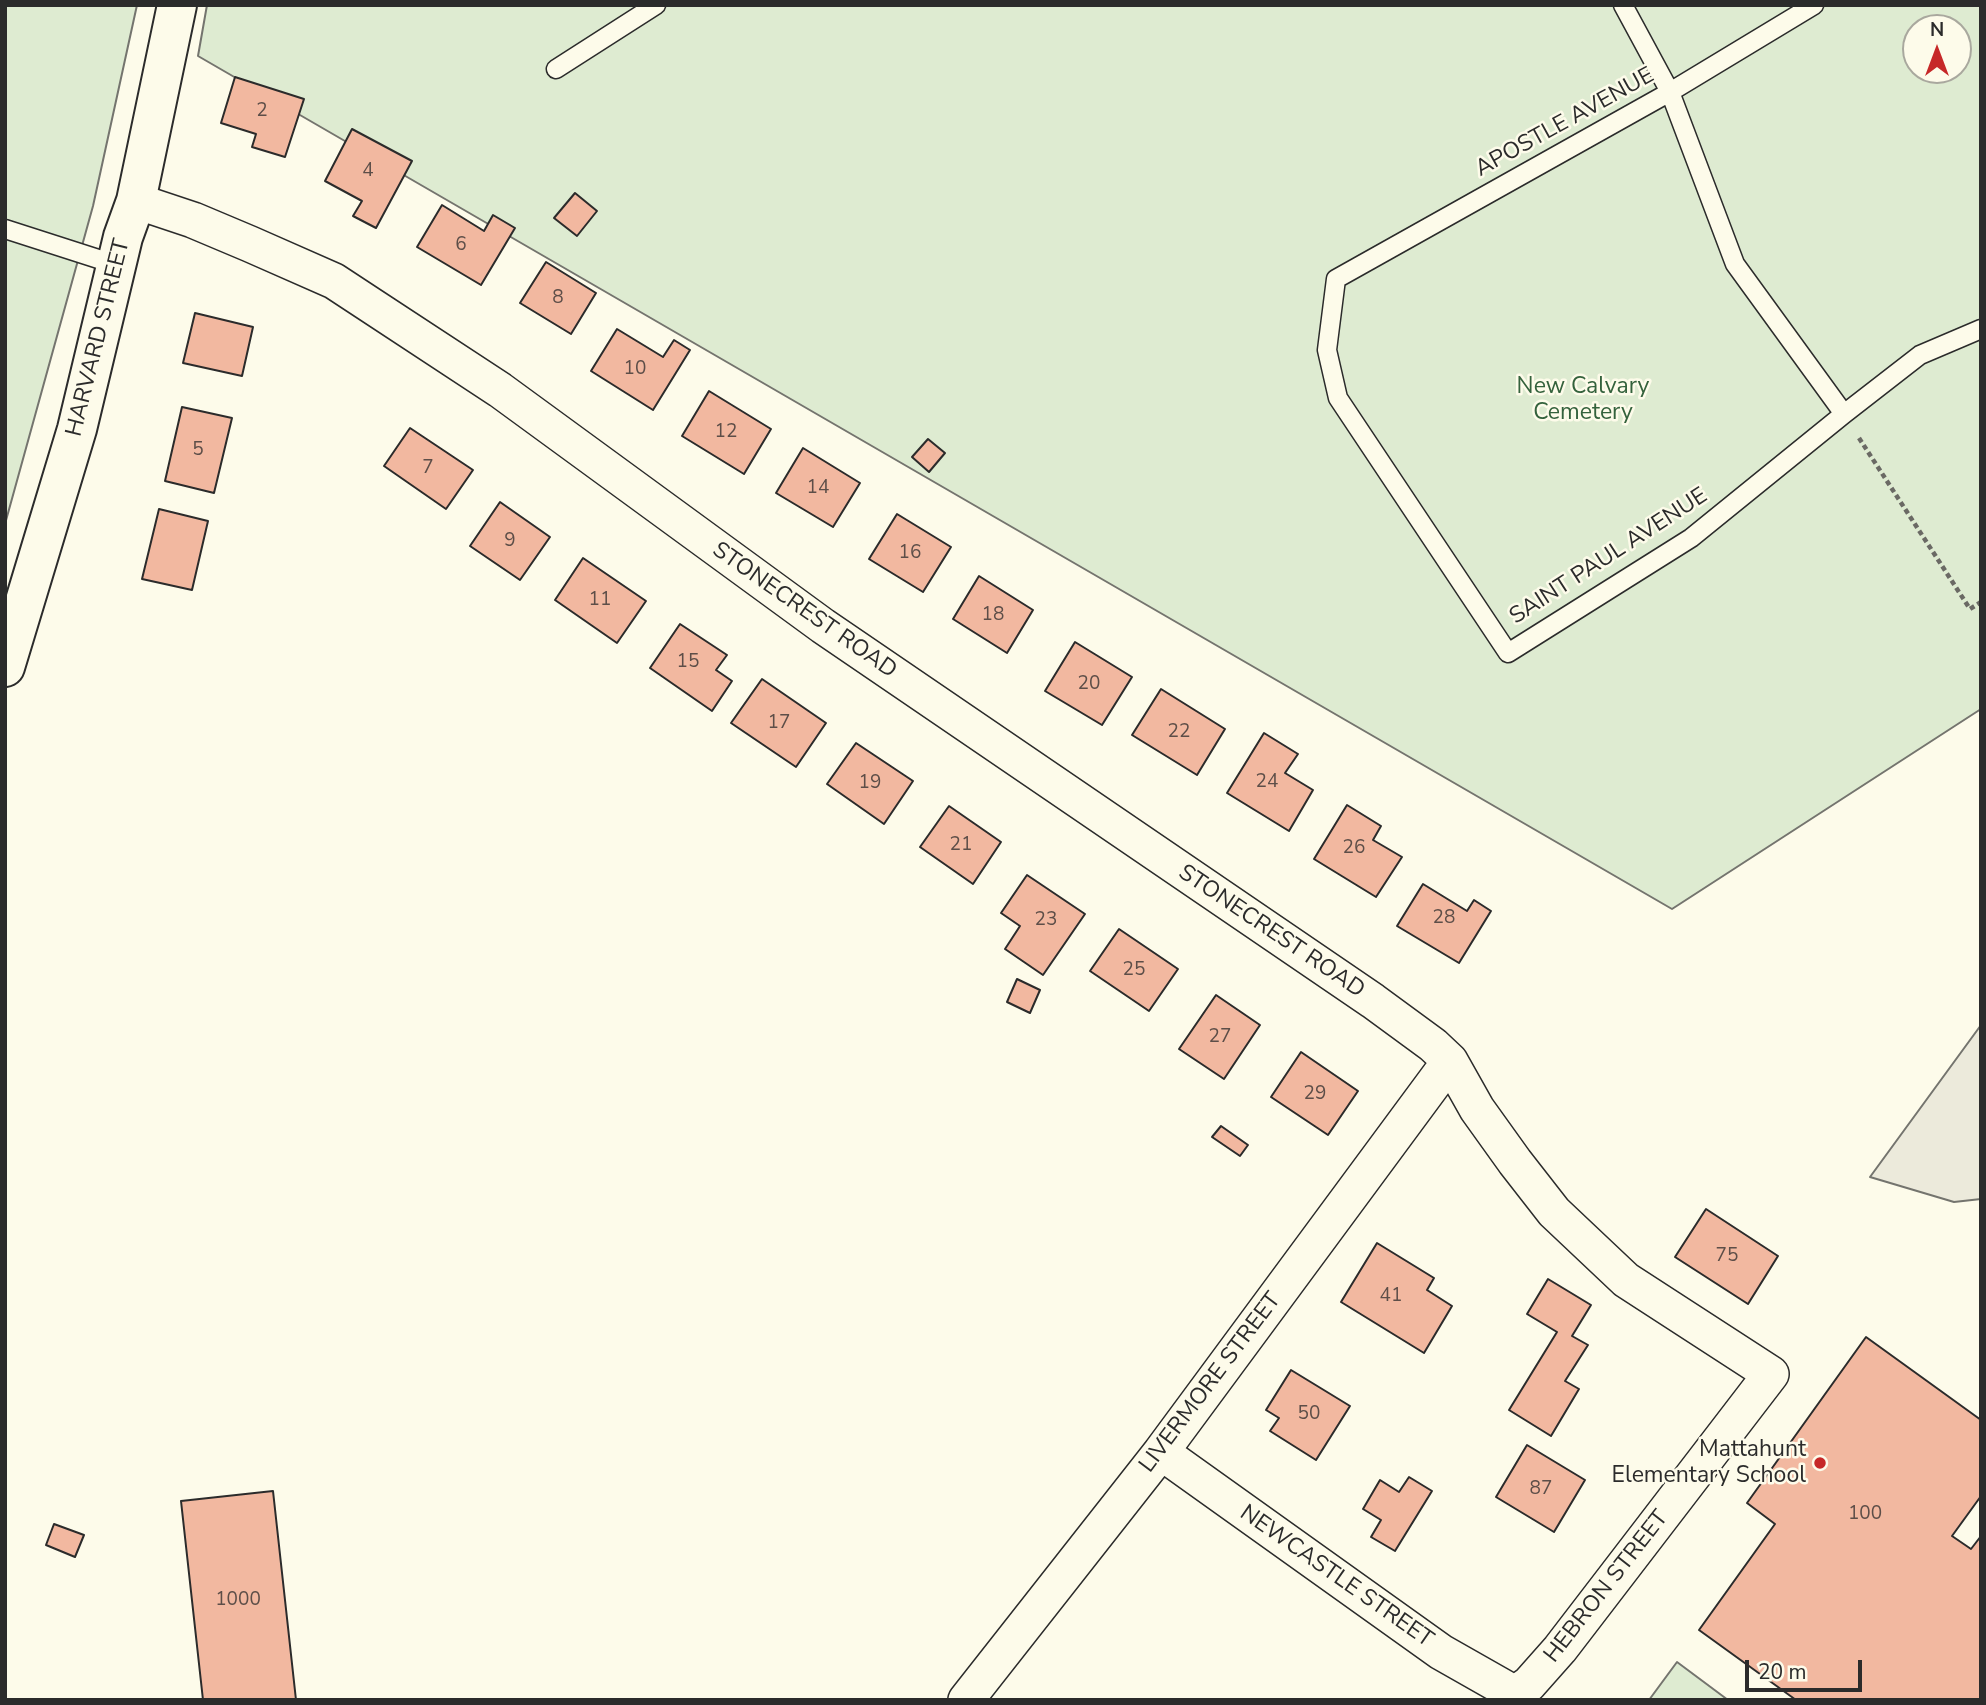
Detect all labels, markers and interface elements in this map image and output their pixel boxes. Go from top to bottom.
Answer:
north arrow [1902,14,1972,84]
text: N [1930,17,1944,43]
street label: APOSTLE AVENUE [1471,62,1659,184]
house number: 2 [256,100,268,122]
house number: 4 [362,160,374,182]
house number: 6 [455,234,467,256]
street label: HARVARD STREET [61,236,137,440]
house number: 8 [552,287,564,309]
house number: 10 [624,358,646,380]
park label: New Calvary Cemetery [1517,373,1649,427]
house number: 12 [715,421,737,443]
house number: 5 [192,439,204,461]
house number: 7 [422,457,434,479]
house number: 14 [807,477,829,499]
street label: SAINT PAUL AVENUE [1505,483,1713,631]
house number: 9 [504,530,516,552]
street label: STONECREST ROAD [707,537,901,685]
house number: 16 [899,542,921,564]
house number: 11 [589,589,611,611]
house number: 18 [982,604,1004,626]
house number: 15 [677,651,699,673]
house number: 20 [1078,673,1100,695]
house number: 17 [768,712,790,734]
house number: 22 [1168,721,1190,743]
house number: 24 [1256,771,1278,793]
house number: 19 [859,772,881,794]
house number: 21 [950,834,972,856]
house number: 26 [1343,837,1365,859]
street label: STONECREST ROAD [1173,859,1369,1005]
house number: 28 [1433,907,1455,929]
house number: 23 [1035,909,1057,931]
house number: 25 [1123,959,1145,981]
house number: 27 [1209,1026,1231,1048]
house number: 29 [1304,1083,1326,1105]
house number: 75 [1716,1245,1738,1267]
house number: 41 [1380,1285,1402,1307]
street label: LIVERMORE STREET [1134,1287,1288,1479]
house number: 50 [1298,1403,1320,1425]
place label: Mattahunt Elementary School [1612,1436,1806,1490]
marker: Mattahunt Elementary School [1812,1455,1828,1471]
house number: 87 [1530,1478,1552,1500]
street label: NEWCASTLE STREET [1234,1500,1438,1654]
house number: 100 [1848,1503,1882,1525]
street label: HEBRON STREET [1539,1505,1675,1669]
house number: 1000 [215,1589,261,1611]
scale bar [1748,1646,1865,1690]
text: 20 m [1758,1658,1807,1686]

